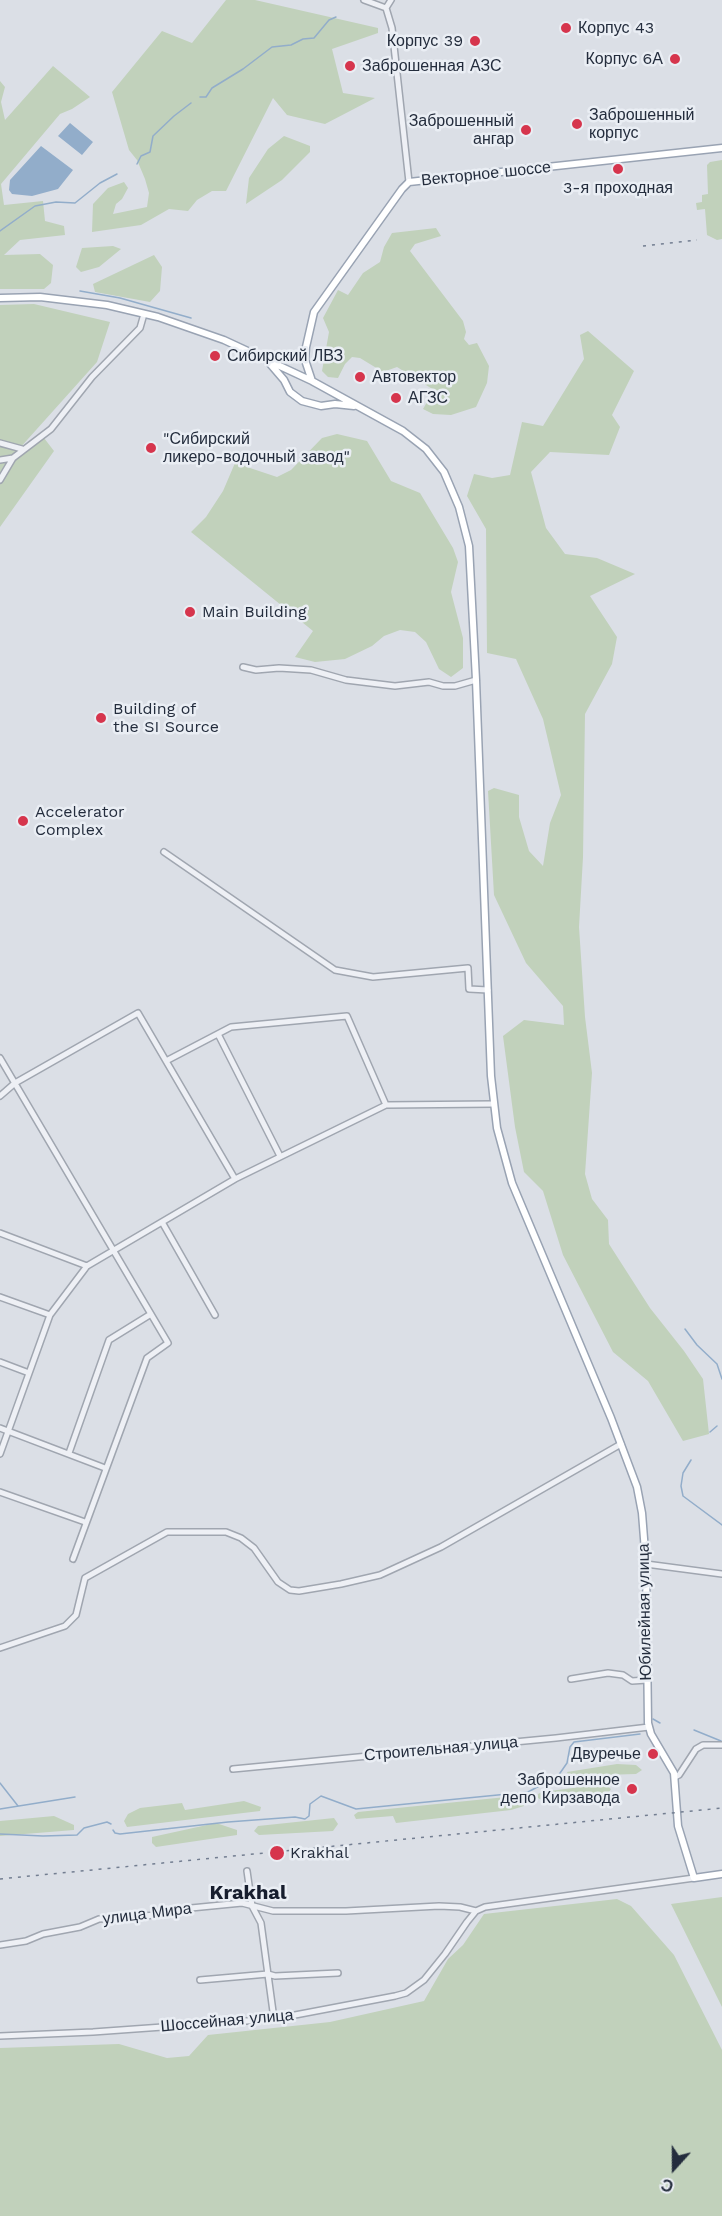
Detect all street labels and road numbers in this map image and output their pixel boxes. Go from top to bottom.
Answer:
street label: Векторное шоссе [420,158,552,190]
street label: Юбилейная улица [634,1543,656,1681]
street label: Строительная улица [363,1733,519,1765]
street label: улица Мира [101,1899,193,1929]
street label: Шоссейная улица [160,2006,294,2036]

